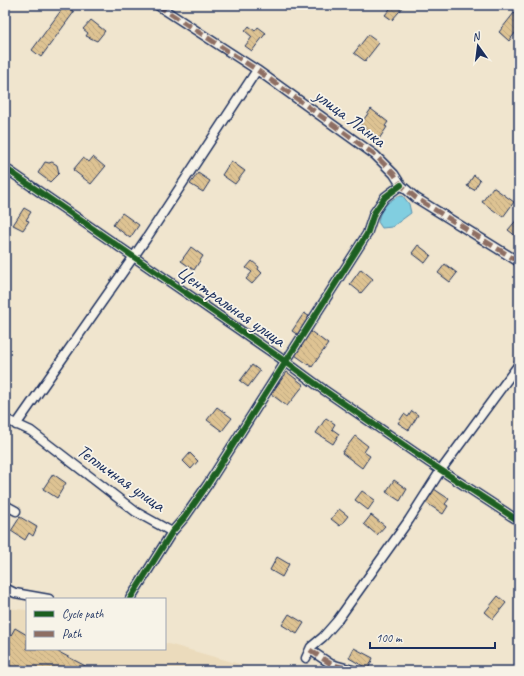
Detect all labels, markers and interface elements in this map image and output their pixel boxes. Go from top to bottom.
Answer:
north arrow [458,26,498,66]
text: N [471,28,483,44]
street label: улица Ланка [309,83,392,154]
street label: Центральная улица [172,260,291,353]
street label: Тепличная улица [72,439,171,518]
legend [26,598,166,650]
text: Cycle path [62,606,104,622]
scale bar [370,624,495,650]
text: Path [62,626,82,642]
text: 100 m [376,630,403,646]

